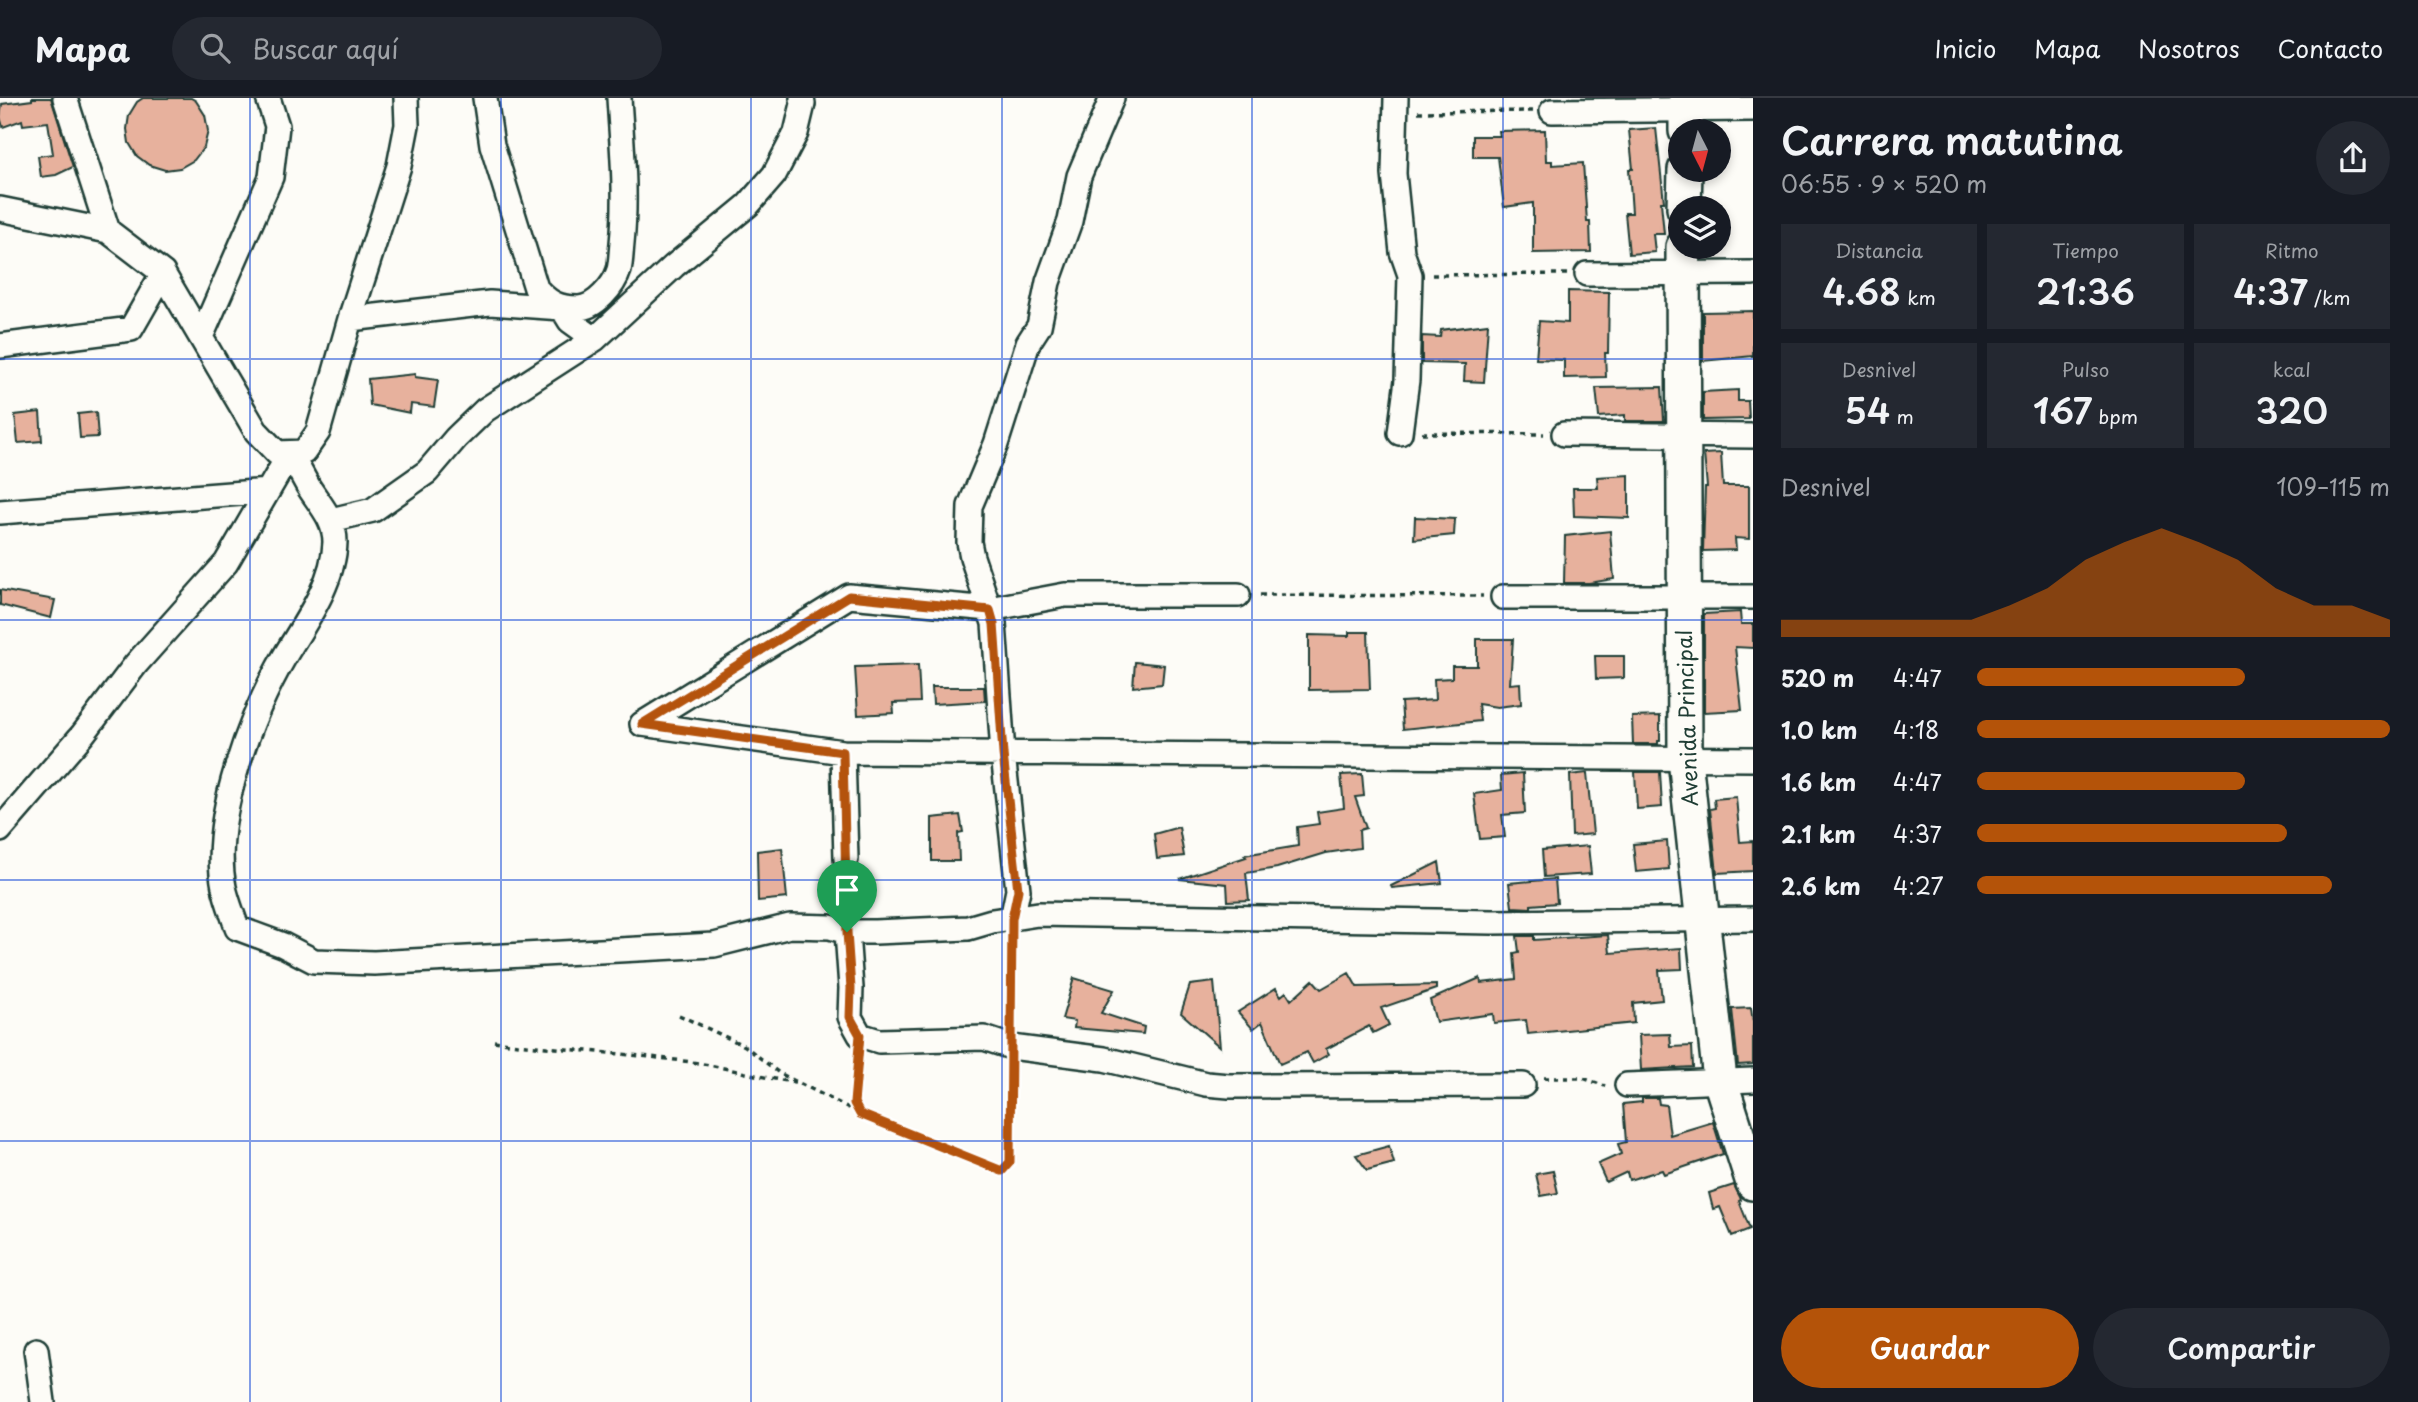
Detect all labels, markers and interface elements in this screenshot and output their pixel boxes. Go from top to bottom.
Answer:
search box [172,17,662,80]
text: Mapa [35,23,130,73]
icon: search [196,29,234,67]
text: Buscar aquí [252,29,398,68]
text: Inicio [1935,30,1996,66]
text: Mapa [2034,30,2100,66]
text: Nosotros [2138,30,2240,66]
text: Contacto [2278,30,2383,66]
text: Carrera matutina [1781,111,2123,168]
north arrow [1668,119,1731,182]
map controls [1668,119,1731,259]
button: share [2316,121,2390,195]
text: 06:55 · 9 × 520 m [1781,166,1987,201]
button: layers [1668,196,1731,259]
text: Distancia [1835,236,1923,264]
text: Tiempo [2052,236,2119,264]
text: Ritmo [2265,236,2319,264]
text: 4.68 [1823,264,1901,317]
text: 21:36 [2036,264,2135,317]
text: 4:37 [2233,264,2308,317]
text: km [1901,283,1936,311]
text: /km [2308,283,2350,311]
text: Desnivel [1842,355,1916,383]
text: Pulso [2062,355,2109,383]
text: kcal [2273,355,2311,383]
text: 54 [1844,383,1890,436]
text: 167 [2033,383,2092,436]
text: 320 [2256,383,2328,436]
text: m [1890,402,1914,430]
text: bpm [2092,402,2138,430]
text: Desnivel [1781,469,1871,504]
text: 109–115 m [2276,469,2390,504]
street label: Avenida Principal [1667,629,1705,807]
text: 520 m [1781,660,1854,695]
text: 4:47 [1893,660,1942,695]
text: 1.0 km [1781,712,1858,747]
text: 4:18 [1893,712,1939,747]
text: 1.6 km [1781,764,1856,799]
text: 4:47 [1893,764,1942,799]
text: 2.1 km [1781,816,1856,851]
text: 4:37 [1893,816,1942,851]
pin [817,860,877,932]
text: 2.6 km [1781,868,1861,903]
text: 4:27 [1893,868,1944,903]
icon: arrive [828,871,866,909]
button: Guardar [1781,1308,2079,1388]
button: Compartir [2093,1308,2390,1388]

